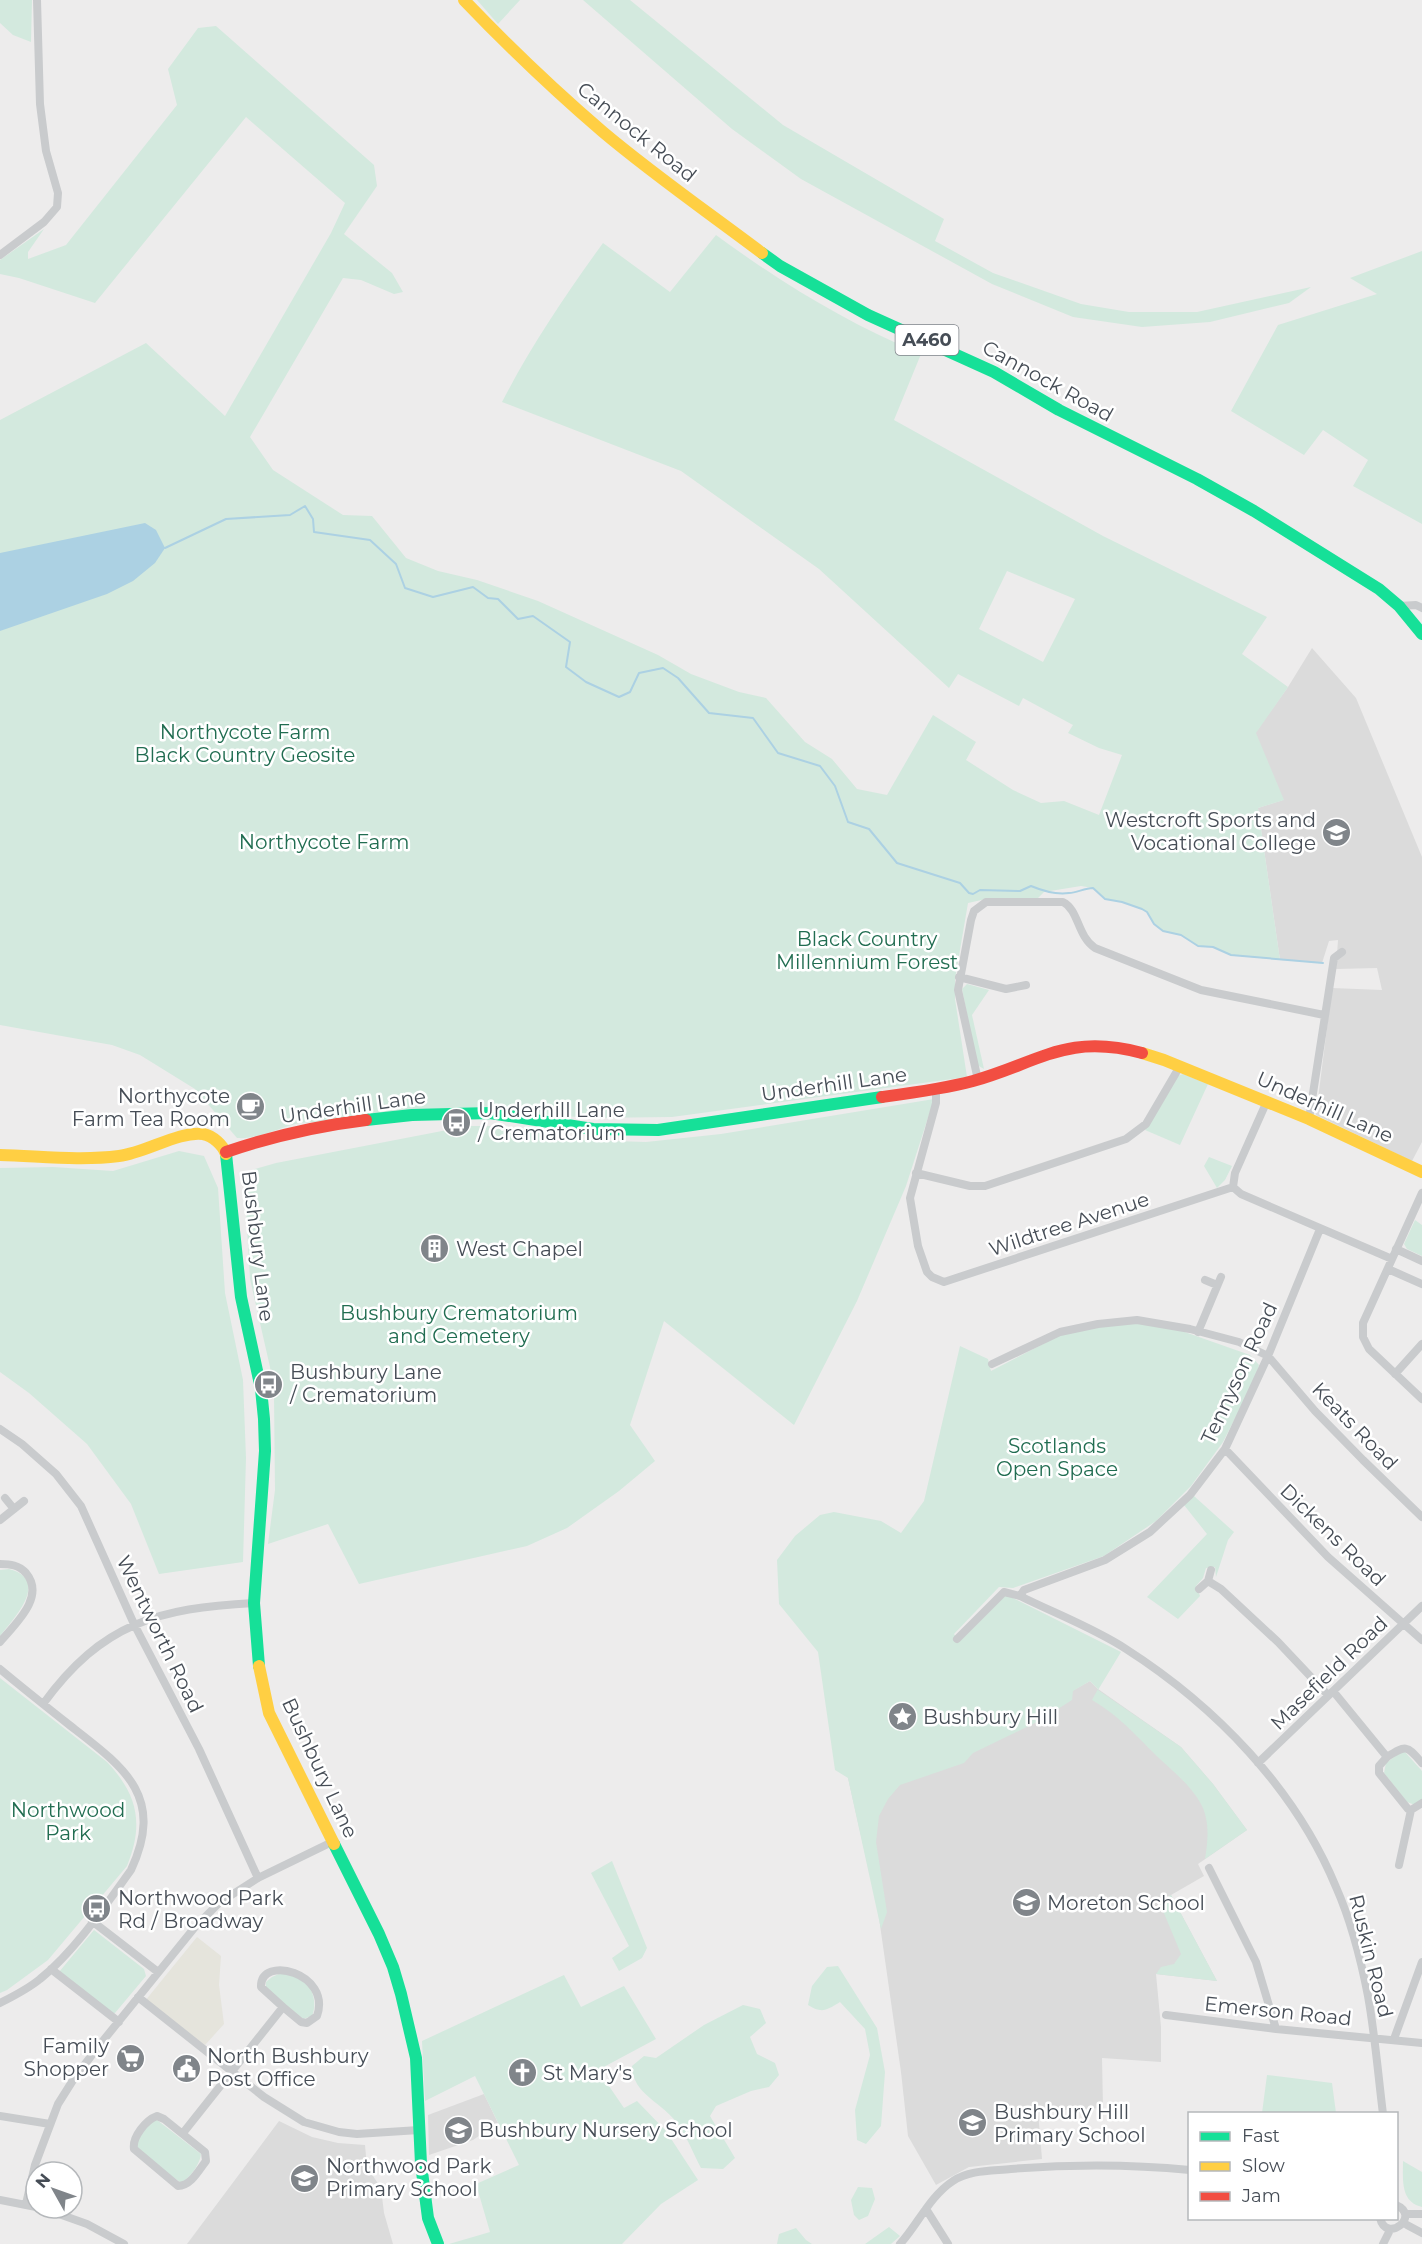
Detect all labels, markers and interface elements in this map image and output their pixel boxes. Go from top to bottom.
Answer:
street label: Cannock Road [573,77,701,187]
road number: A460 [896,325,958,355]
street label: Cannock Road [978,335,1118,427]
park label: Northycote Farm Black Country Geosite [135,720,355,767]
place label: Westcroft Sports and Vocational College [1105,808,1316,855]
school or university icon: Westcroft Sports and Vocational College [1321,816,1353,848]
park label: Northycote Farm [239,830,409,854]
park label: Black Country Millennium Forest [776,927,958,974]
street label: Underhill Lane [760,1062,908,1106]
street label: Underhill Lane [1253,1066,1397,1148]
place label: Northycote Farm Tea Room [72,1084,230,1131]
street label: Underhill Lane [279,1084,427,1128]
cafe icon: Northycote Farm Tea Room [235,1091,267,1123]
place label: Underhill Lane / Crematorium [477,1098,625,1145]
bus stop icon: Underhill Lane / Crematorium [441,1106,473,1138]
street label: Bushbury Lane [237,1169,279,1323]
street label: Wildtree Avenue [986,1187,1152,1261]
building icon: West Chapel [419,1233,451,1265]
place label: West Chapel [456,1237,583,1261]
street label: Tennyson Road [1196,1299,1282,1447]
park label: Bushbury Crematorium and Cemetery [340,1301,578,1348]
place label: Bushbury Lane / Crematorium [289,1360,442,1407]
bus stop icon: Bushbury Lane / Crematorium [253,1368,285,1400]
street label: Keats Road [1307,1377,1403,1475]
park label: Scotlands Open Space [996,1434,1118,1481]
street label: Dickens Road [1275,1479,1391,1591]
street label: Wentworth Road [112,1551,208,1717]
street label: Masefield Road [1265,1611,1393,1735]
street label: Bushbury Lane [277,1694,363,1842]
place icon: Bushbury Hill [886,1701,918,1733]
place label: Bushbury Hill [923,1705,1058,1729]
park label: Northwood Park [11,1798,125,1845]
place label: Northwood Park Rd / Broadway [118,1886,283,1933]
school or university icon: Moreton School [1010,1887,1042,1919]
place label: Moreton School [1047,1891,1205,1915]
street label: Ruskin Road [1344,1892,1398,2020]
bus stop icon: Northwood Park Rd / Broadway [81,1893,113,1925]
street label: Emerson Road [1203,1991,1353,2031]
place label: Family Shopper [23,2034,109,2081]
supermarket icon: Family Shopper [114,2042,146,2074]
place label: North Bushbury Post Office [207,2044,369,2091]
public building icon: North Bushbury Post Office [170,2052,202,2084]
church icon: St Mary's [506,2057,538,2089]
place label: St Mary's [543,2061,632,2085]
place label: Bushbury Hill Primary School [994,2100,1146,2147]
school or university icon: Bushbury Hill Primary School [957,2107,989,2139]
legend [1188,2112,1398,2220]
school or university icon: Bushbury Nursery School [442,2114,474,2146]
place label: Bushbury Nursery School [479,2118,733,2142]
text: Fast [1242,2125,1280,2147]
place label: Northwood Park Primary School [326,2154,491,2201]
text: Slow [1242,2155,1285,2177]
north arrow [24,2160,84,2220]
school or university icon: Northwood Park Primary School [289,2162,321,2194]
text: N [31,2170,54,2192]
text: Jam [1241,2185,1281,2207]

